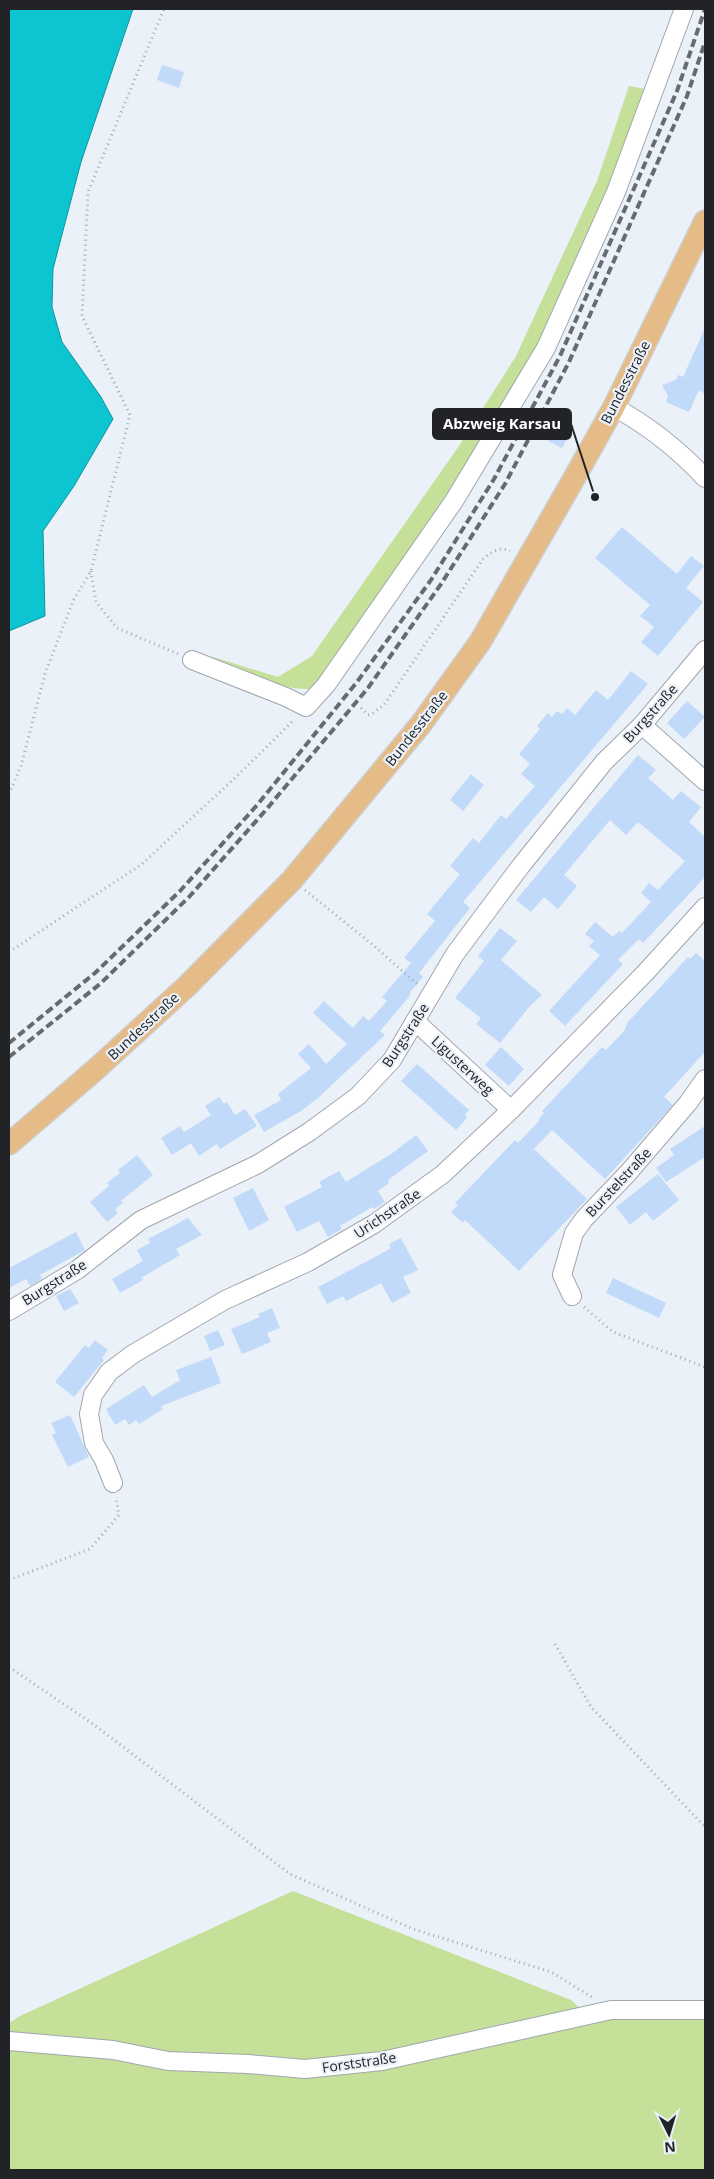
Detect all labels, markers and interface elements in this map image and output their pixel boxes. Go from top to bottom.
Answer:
street label: Bundesstraße [596,337,654,427]
callout: Abzweig Karsau [433,409,571,439]
text: Abzweig Karsau [443,413,561,433]
street label: Burgstraße [619,680,681,746]
street label: Bundesstraße [380,686,452,770]
street label: Bundesstraße [103,988,183,1064]
street label: Burgstraße [377,999,433,1071]
street label: Ligusterweg [428,1031,499,1099]
street label: Burstelstraße [581,1143,655,1221]
street label: Urichstraße [350,1184,424,1242]
street label: Burgstraße [18,1255,90,1309]
street label: Forststraße [321,2047,397,2077]
north arrow [644,2109,694,2159]
text: N [664,2137,677,2157]

